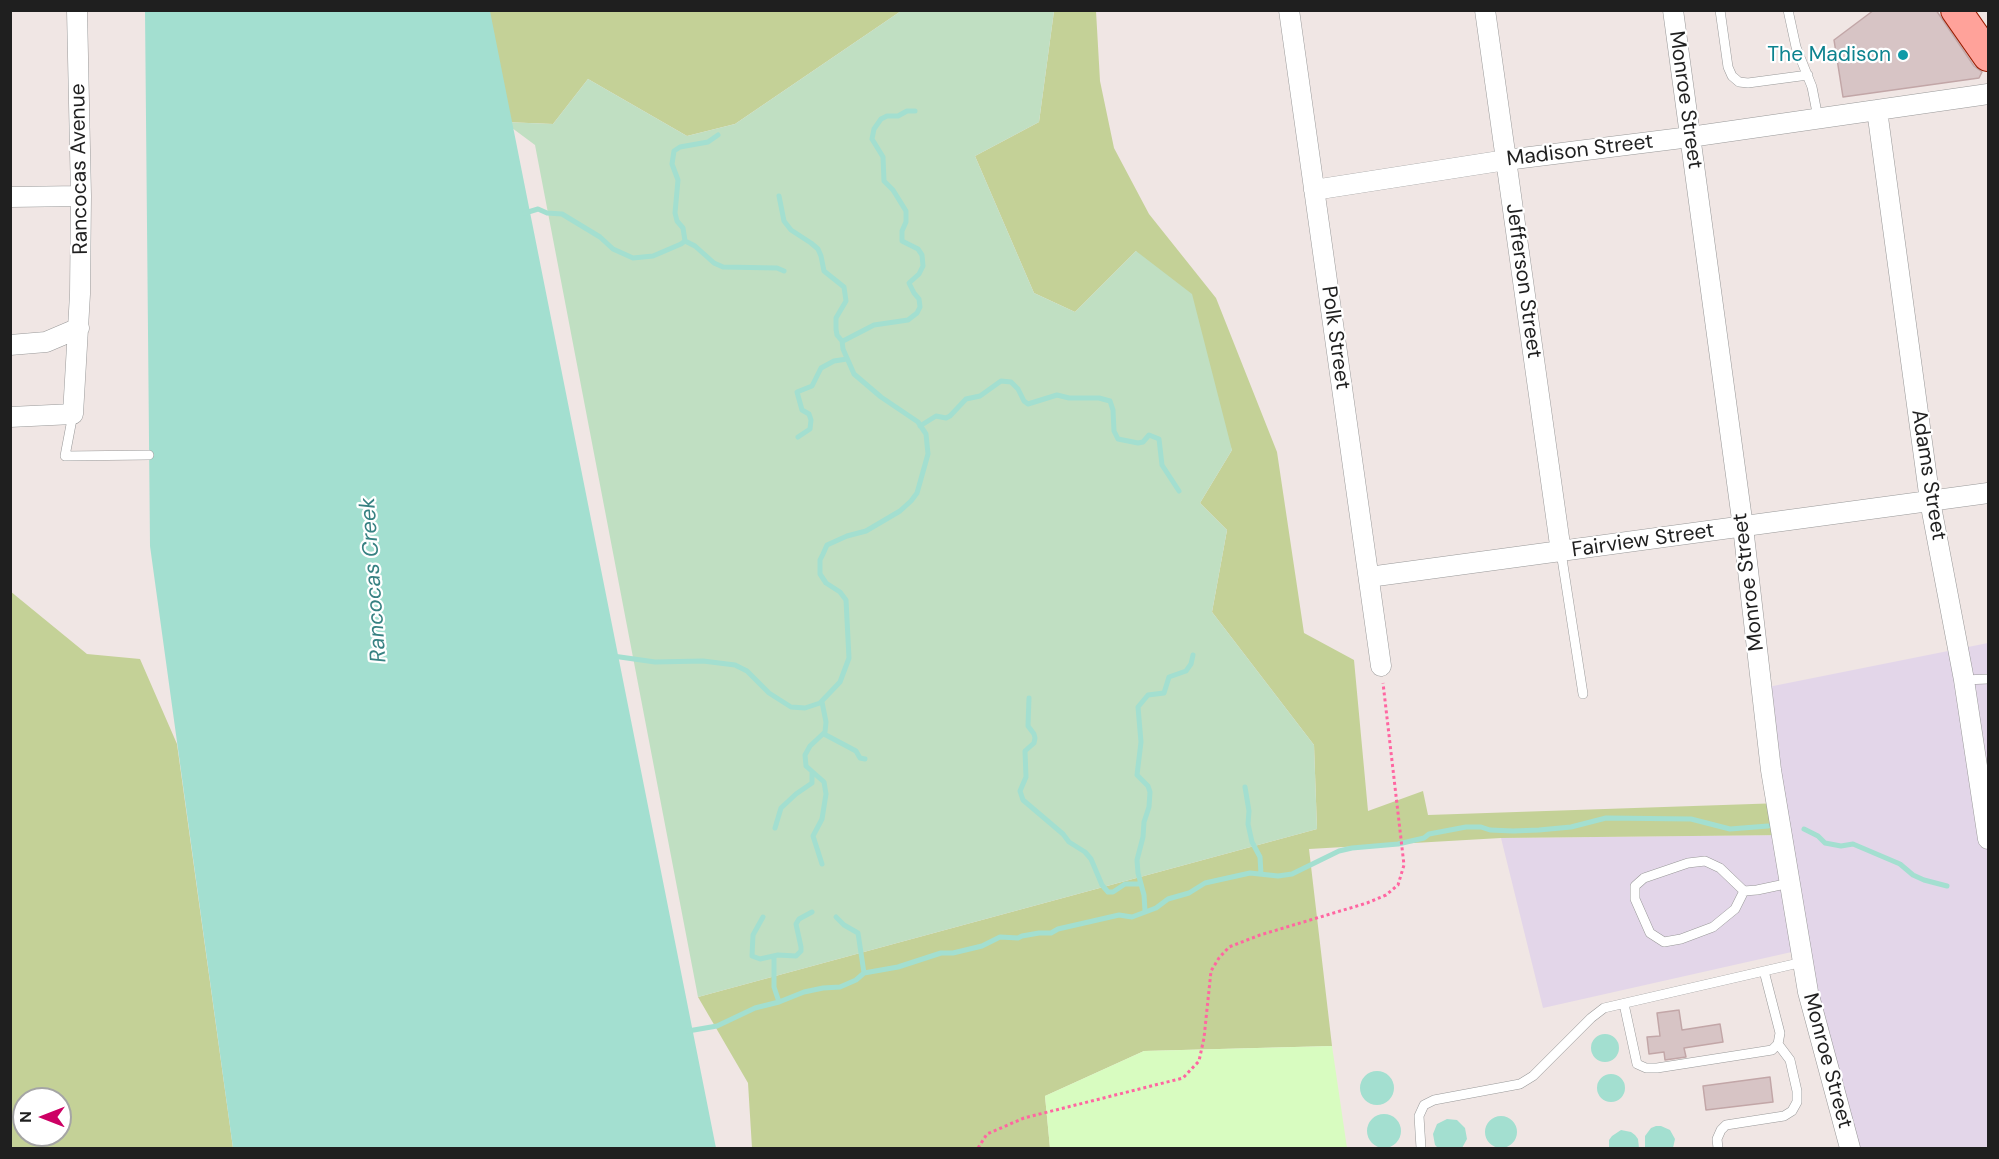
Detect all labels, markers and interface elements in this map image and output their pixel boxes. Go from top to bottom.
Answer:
street label: Monroe Street [1663,29,1707,171]
place label: The Madison [1767,42,1891,68]
marker: The Madison [1896,48,1910,62]
street label: Rancocas Avenue [66,83,94,255]
street label: Madison Street [1505,130,1655,172]
street label: Jefferson Street [1500,202,1546,360]
street label: Polk Street [1315,285,1355,391]
street label: Adams Street [1905,408,1951,542]
water label: Rancocas Creek [355,496,393,664]
street label: Monroe Street [1728,511,1770,653]
street label: Fairview Street [1570,519,1716,563]
street label: Monroe Street [1797,991,1857,1131]
north arrow [12,1087,72,1147]
text: N [15,1111,36,1123]

